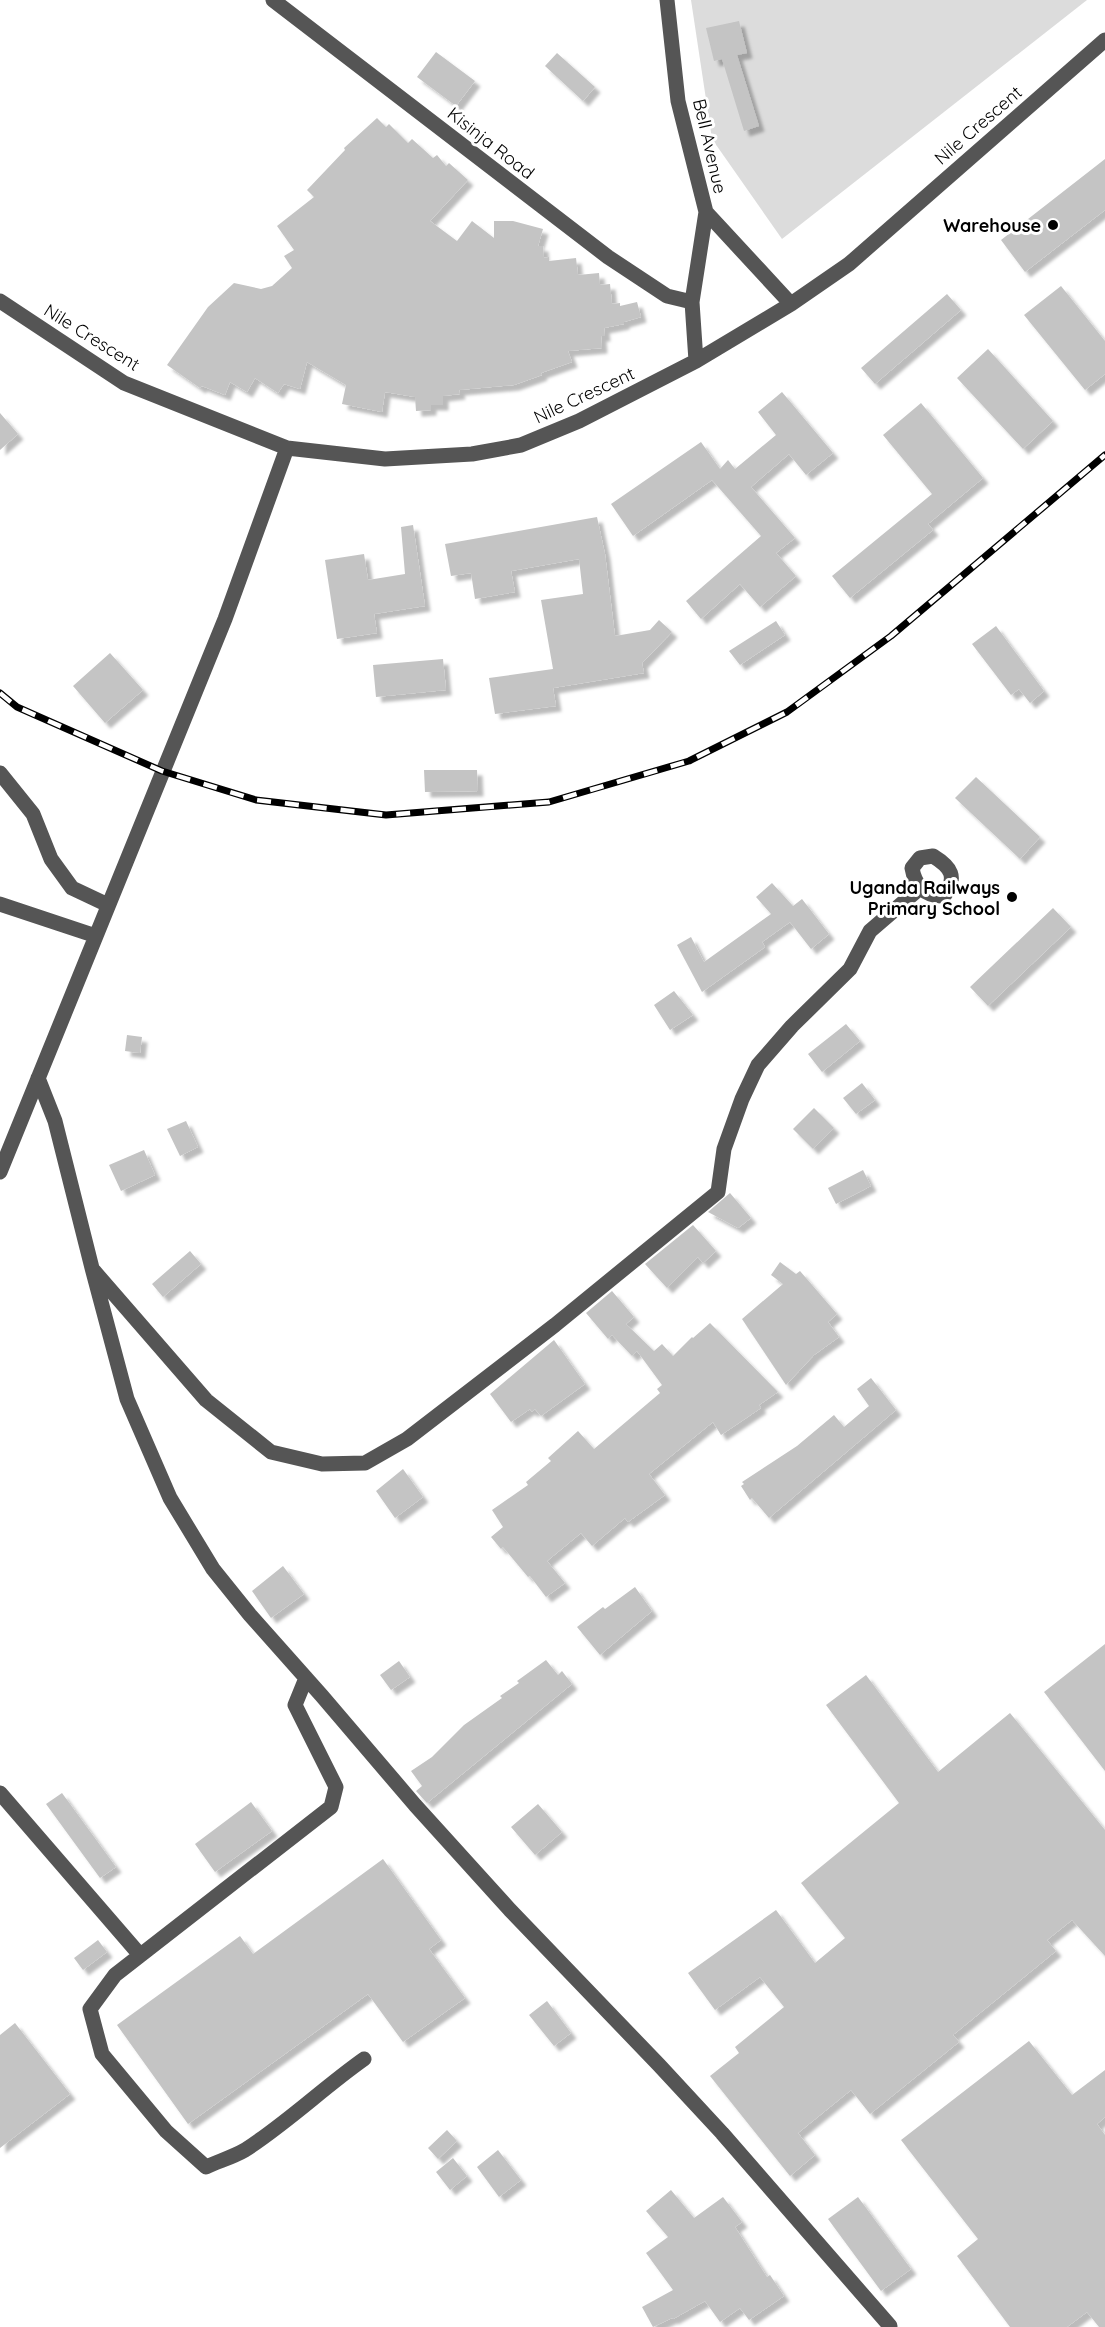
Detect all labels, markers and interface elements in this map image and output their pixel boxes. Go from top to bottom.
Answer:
street label: Nile Crescent [929,81,1027,169]
street label: Bell Avenue [688,96,732,196]
street label: Kisinja Road [443,102,539,184]
place label: Warehouse [943,214,1041,237]
marker: Warehouse [1046,218,1060,232]
street label: Nile Crescent [40,298,144,376]
street label: Nile Crescent [530,362,638,428]
place label: Uganda Railways Primary School [849,876,1000,920]
marker: Uganda Railways Primary School [1005,890,1019,904]

